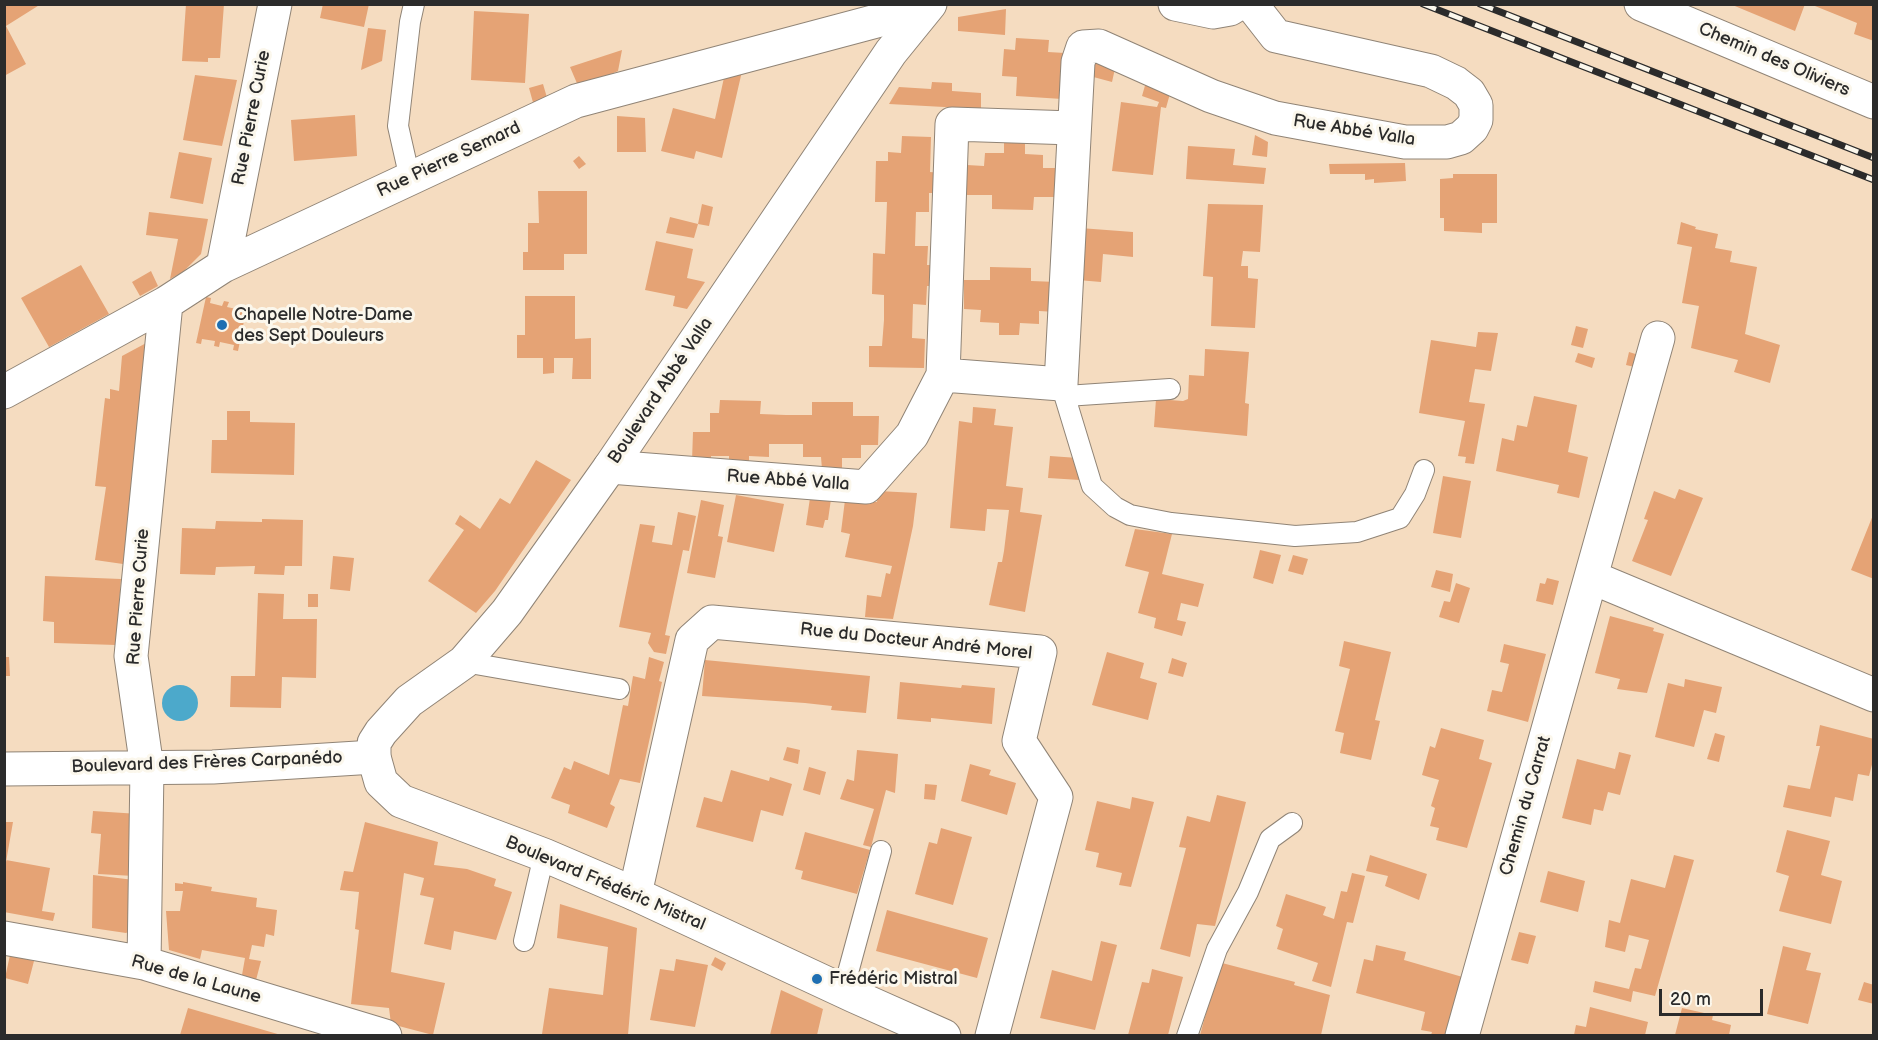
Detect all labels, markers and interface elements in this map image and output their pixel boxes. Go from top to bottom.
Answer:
street label: Chemin des Oliviers [1695,18,1853,102]
street label: Rue Pierre Curie [228,49,276,187]
street label: Rue Abbé Valla [1291,111,1417,151]
street label: Rue Pierre Semard [374,117,524,203]
place label: Chapelle Notre-Dame des Sept Douleurs [234,304,413,346]
street label: Boulevard Abbé Valla [604,314,718,468]
marker: Chapelle Notre-Dame des Sept Douleurs [215,318,229,332]
street label: Rue Abbé Valla [726,466,850,496]
street label: Rue Pierre Curie [123,528,155,666]
street label: Rue du Docteur André Morel [799,619,1033,665]
street label: Chemin du Carrat [1496,734,1556,878]
street label: Boulevard des Frères Carpanédo [71,747,343,779]
street label: Boulevard Frédéric Mistral [502,832,708,936]
street label: Rue de la Laune [129,951,263,1009]
place label: Frédéric Mistral [829,968,958,990]
marker: Frédéric Mistral [810,972,824,986]
scale bar [1662,977,1766,1015]
text: 20 m [1670,989,1711,1010]

